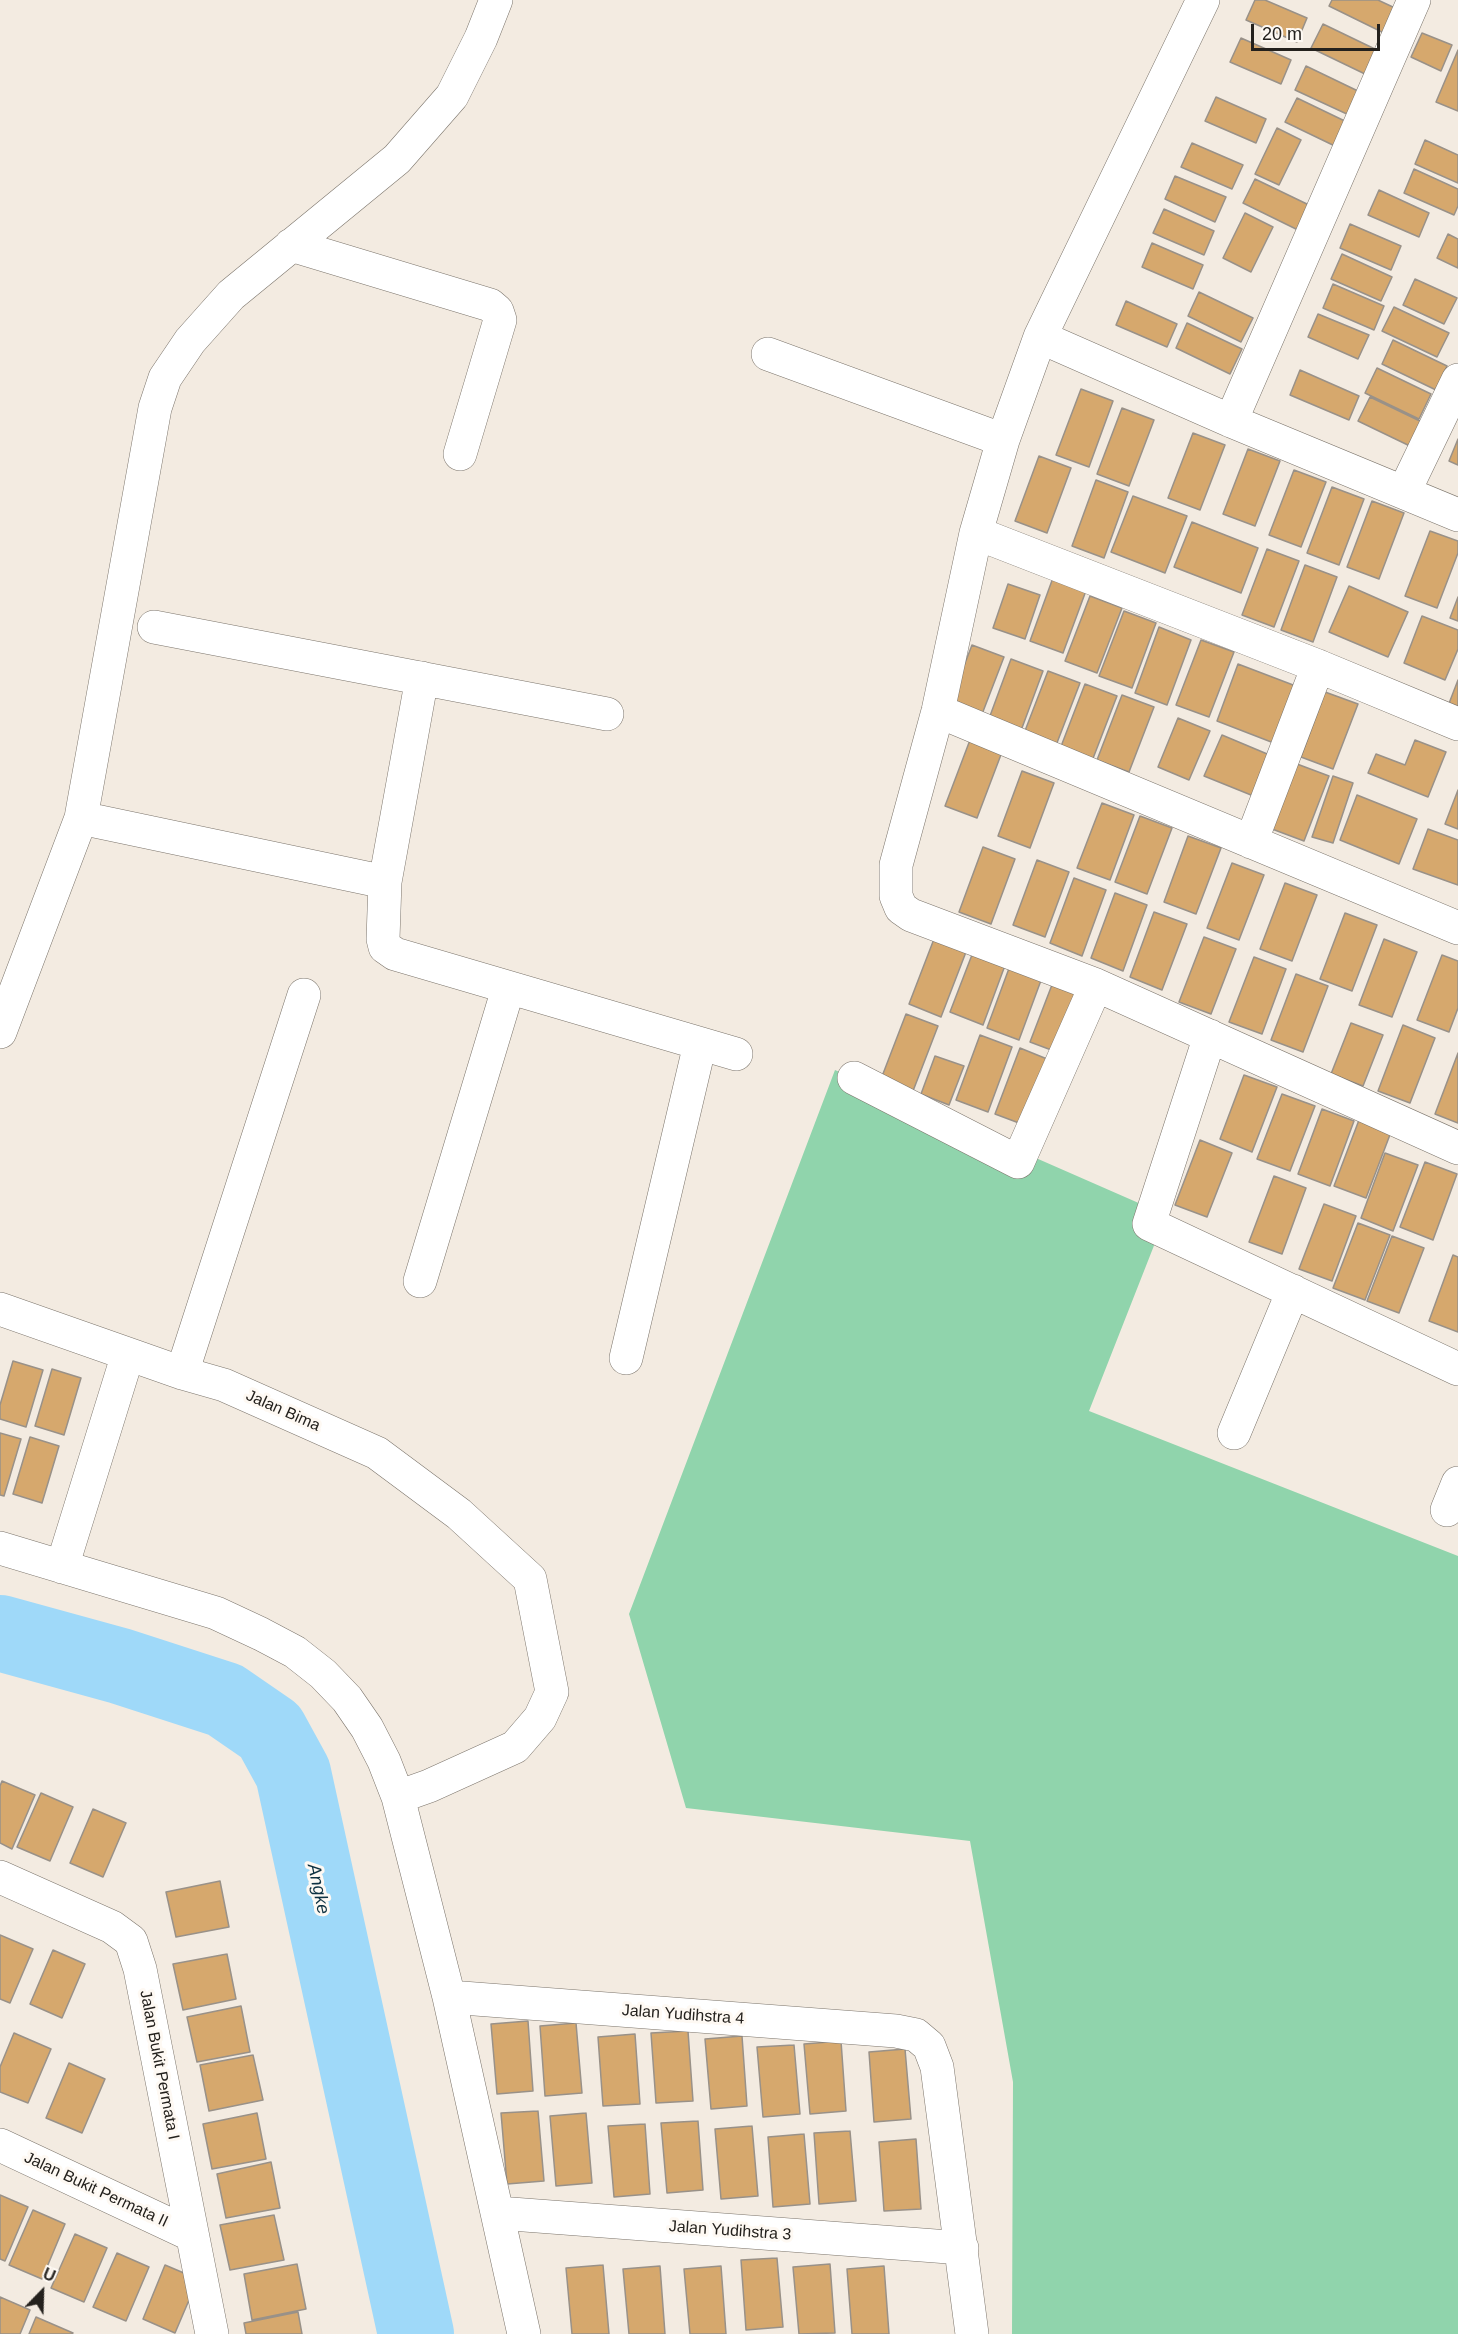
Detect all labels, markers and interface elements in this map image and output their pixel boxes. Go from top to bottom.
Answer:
scale bar [1254,12,1383,50]
text: 20 m [1262,24,1302,44]
street label: Jalan Bima [243,1386,323,1436]
water label: Angke [302,1862,334,1916]
street label: Jalan Bukit Permata I [135,1989,183,2141]
street label: Jalan Yudihstra 4 [621,2001,745,2029]
street label: Jalan Bukit Permata II [21,2148,171,2232]
street label: Jalan Yudihstra 3 [668,2217,792,2245]
north arrow [12,2262,72,2322]
text: U [41,2265,58,2285]

